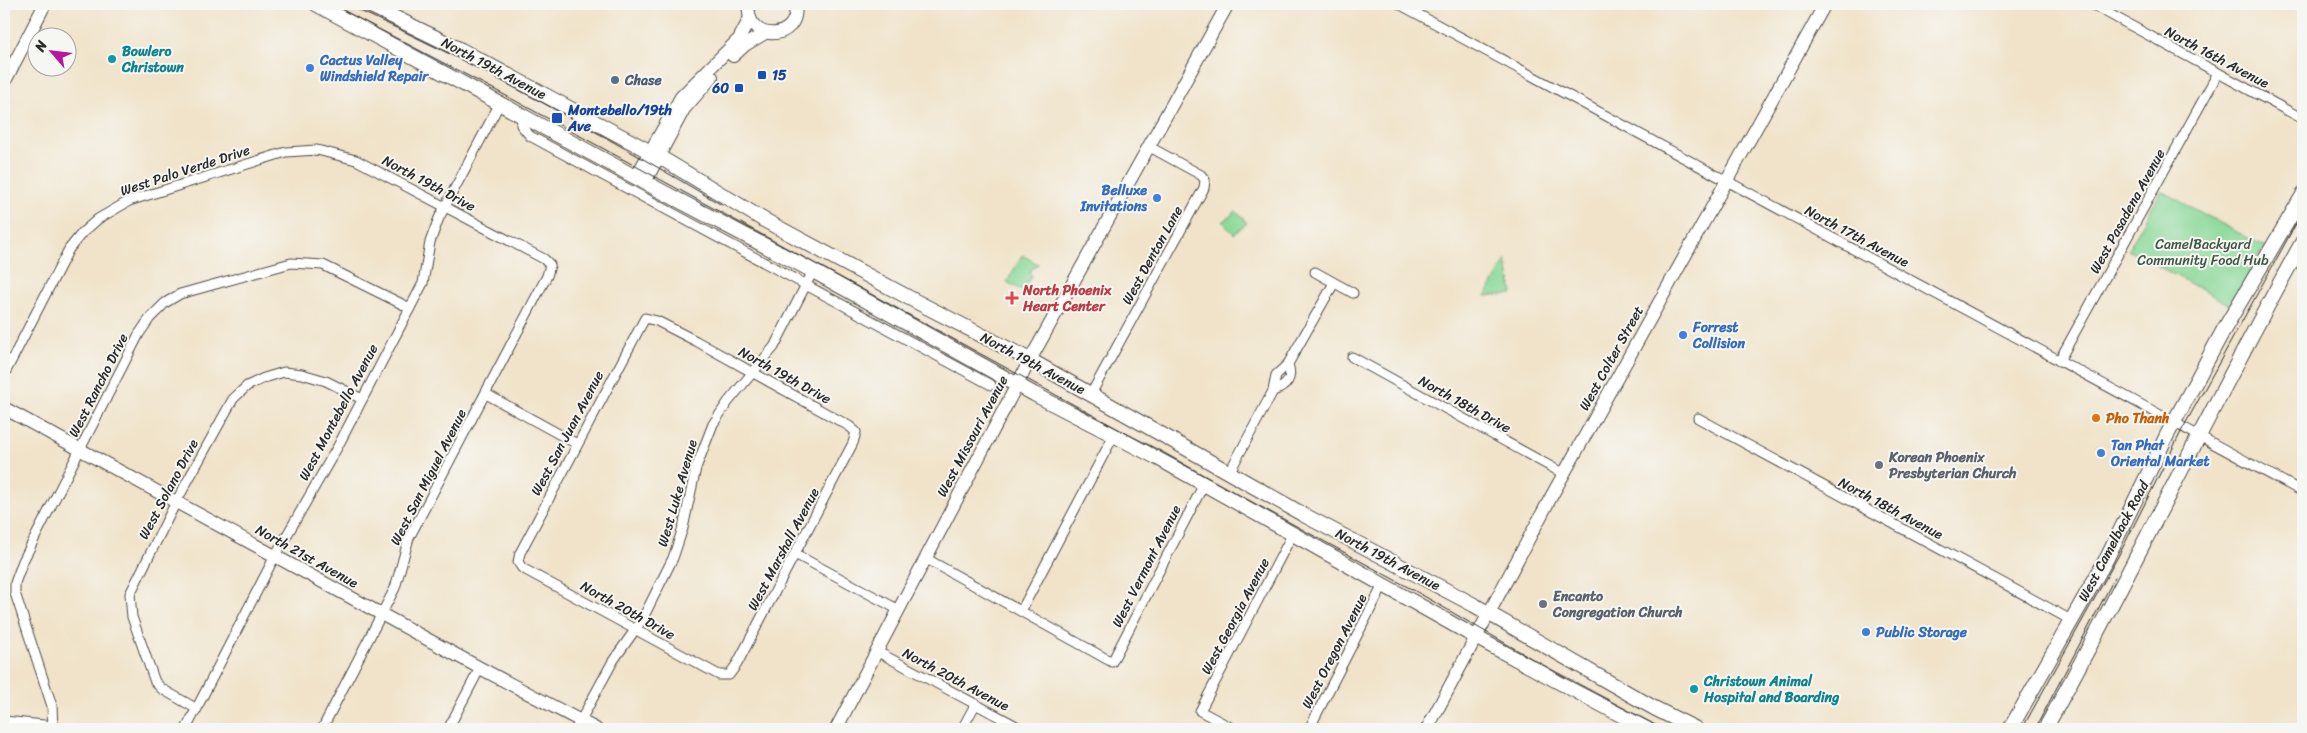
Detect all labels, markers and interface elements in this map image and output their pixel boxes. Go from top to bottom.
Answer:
street label: North 16th Avenue [2160,19,2274,96]
north arrow [28,28,78,78]
street label: North 19th Avenue [437,30,551,107]
text: N [27,36,54,57]
place label: Bowlero Christown [121,39,184,80]
place label: Cactus Valley Windshield Repair [319,48,429,89]
marker: Bowlero Christown [106,53,118,65]
marker: Cactus Valley Windshield Repair [304,62,316,74]
place label: 15 [772,63,787,88]
place label: Chase [624,68,663,93]
marker: 15 [756,69,768,81]
marker: Chase [609,74,621,86]
place label: 60 [711,76,729,101]
marker: 60 [733,82,745,94]
place label: Montebello/19th Ave [567,98,672,139]
marker: Montebello/19th Ave [550,111,564,125]
street label: West Palo Verde Drive [117,138,253,203]
street label: West Pasadena Avenue [2083,144,2172,278]
street label: North 19th Drive [377,148,480,219]
place label: Belluxe Invitations [1079,178,1147,219]
marker: Belluxe Invitations [1151,192,1163,204]
street label: North 17th Avenue [1800,198,1914,275]
street label: West Denton Lane [1115,201,1190,309]
park label: CamelBackyard Community Food Hub [2137,232,2269,273]
place label: North Phoenix Heart Center [1022,278,1112,319]
marker: North Phoenix Heart Center [1005,291,1019,305]
street label: West Colter Street [1572,301,1651,415]
place label: Forrest Collision [1692,315,1745,356]
street label: North 19th Avenue [976,325,1090,402]
street label: West Rancho Drive [61,329,135,442]
marker: Forrest Collision [1677,329,1689,341]
street label: West Montebello Avenue [292,339,385,485]
street label: North 19th Drive [734,340,836,411]
street label: West San Juan Avenue [524,366,611,500]
street label: North 18th Drive [1414,369,1516,440]
street label: West Missouri Avenue [930,371,1015,502]
street label: West San Miguel Avenue [383,404,474,550]
place label: Pho Thanh [2106,406,2170,431]
marker: Pho Thanh [2090,412,2102,424]
place label: Tan Phat Oriental Market [2110,433,2211,474]
street label: West Solano Drive [131,434,206,544]
street label: West Luke Avenue [650,436,705,550]
place label: Korean Phoenix Presbyterian Church [1888,445,2017,486]
marker: Tan Phat Oriental Market [2095,447,2107,459]
marker: Korean Phoenix Presbyterian Church [1873,459,1885,471]
street label: North 18th Avenue [1834,470,1948,547]
street label: West Camelback Road [2071,475,2157,606]
street label: West Marshall Avenue [740,483,827,615]
street label: West Vermont Avenue [1105,500,1188,632]
street label: North 21st Avenue [251,518,363,595]
street label: North 19th Avenue [1331,521,1445,598]
street label: West Georgia Avenue [1194,553,1277,679]
street label: North 20th Drive [576,574,680,647]
place label: Encanto Congregation Church [1552,584,1683,625]
street label: West Oregon Avenue [1295,589,1374,713]
marker: Encanto Congregation Church [1537,598,1549,610]
place label: Public Storage [1876,620,1968,645]
marker: Public Storage [1860,626,1872,638]
street label: North 20th Avenue [898,641,1014,718]
place label: Christown Animal Hospital and Boarding [1703,669,1840,710]
marker: Christown Animal Hospital and Boarding [1688,683,1700,695]

